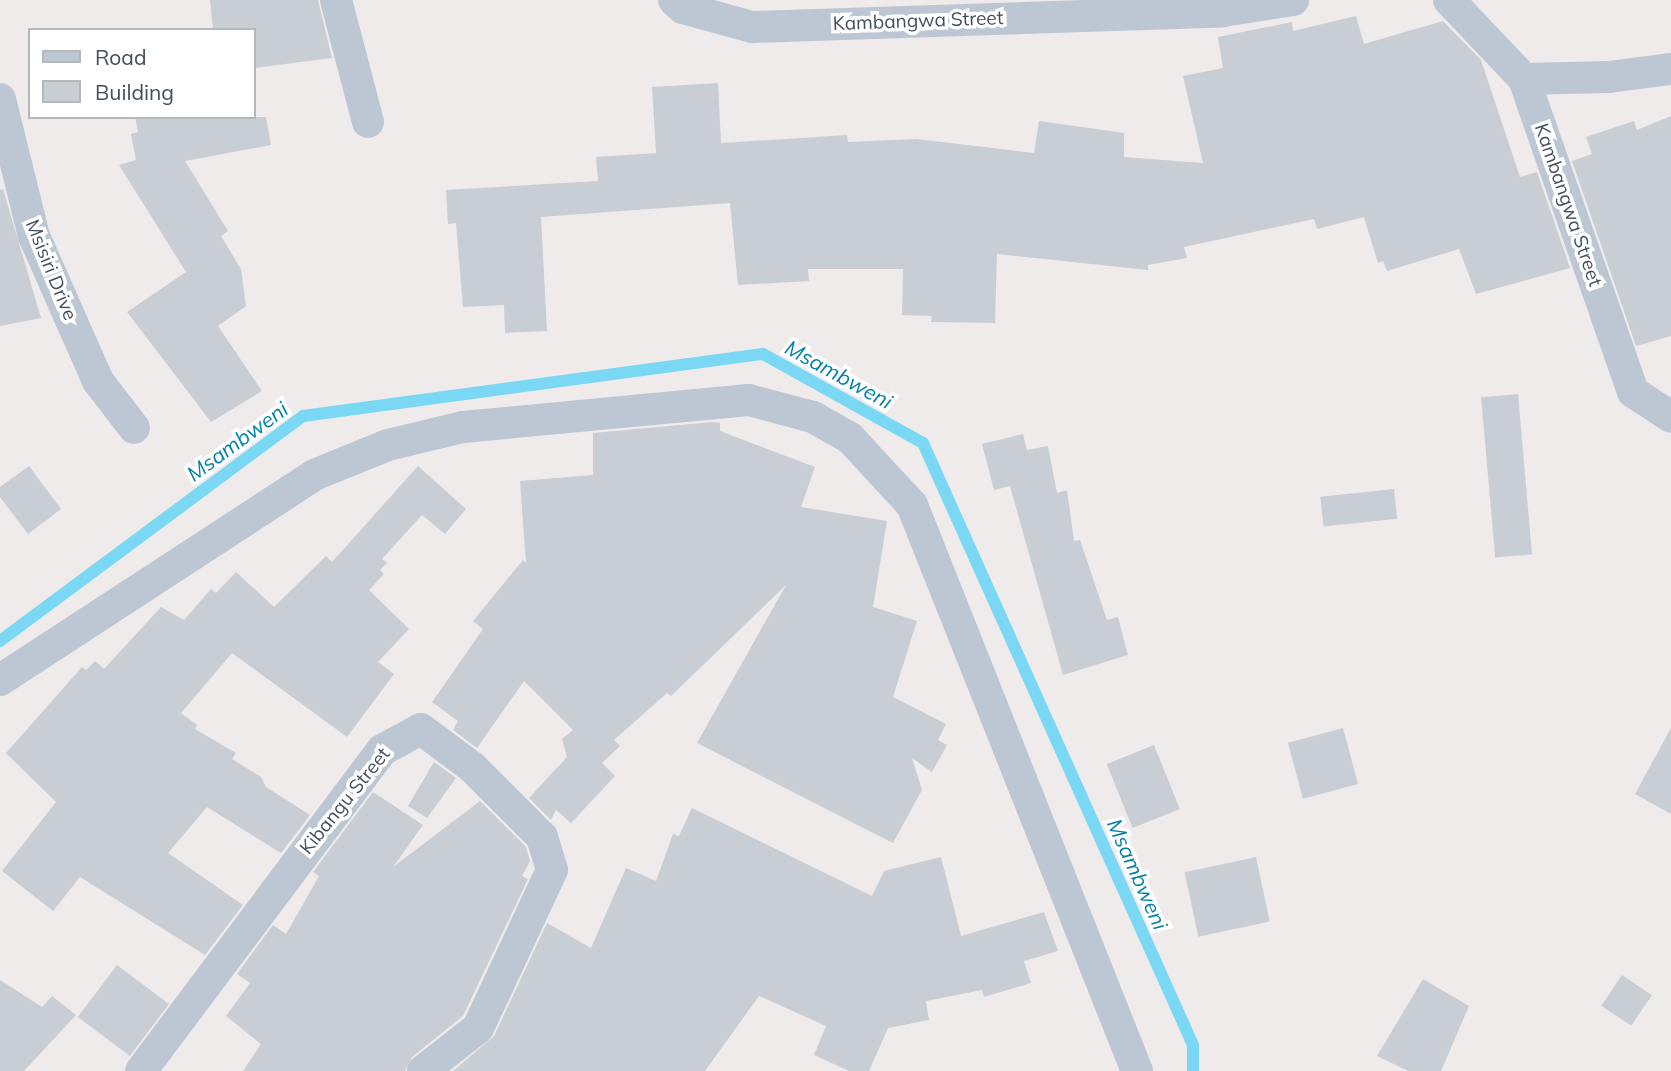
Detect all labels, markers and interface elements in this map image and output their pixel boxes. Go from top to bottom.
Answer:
street label: Kambangwa Street [832,7,1004,35]
legend [28,28,256,119]
text: Road [95,44,146,70]
text: Building [95,79,174,105]
street label: Kambangwa Street [1529,121,1607,289]
street label: Msisiri Drive [20,216,82,324]
water label: Msambweni [781,334,897,414]
water label: Msambweni [182,396,292,486]
street label: Kibangu Street [295,743,395,859]
water label: Msambweni [1102,815,1174,933]

